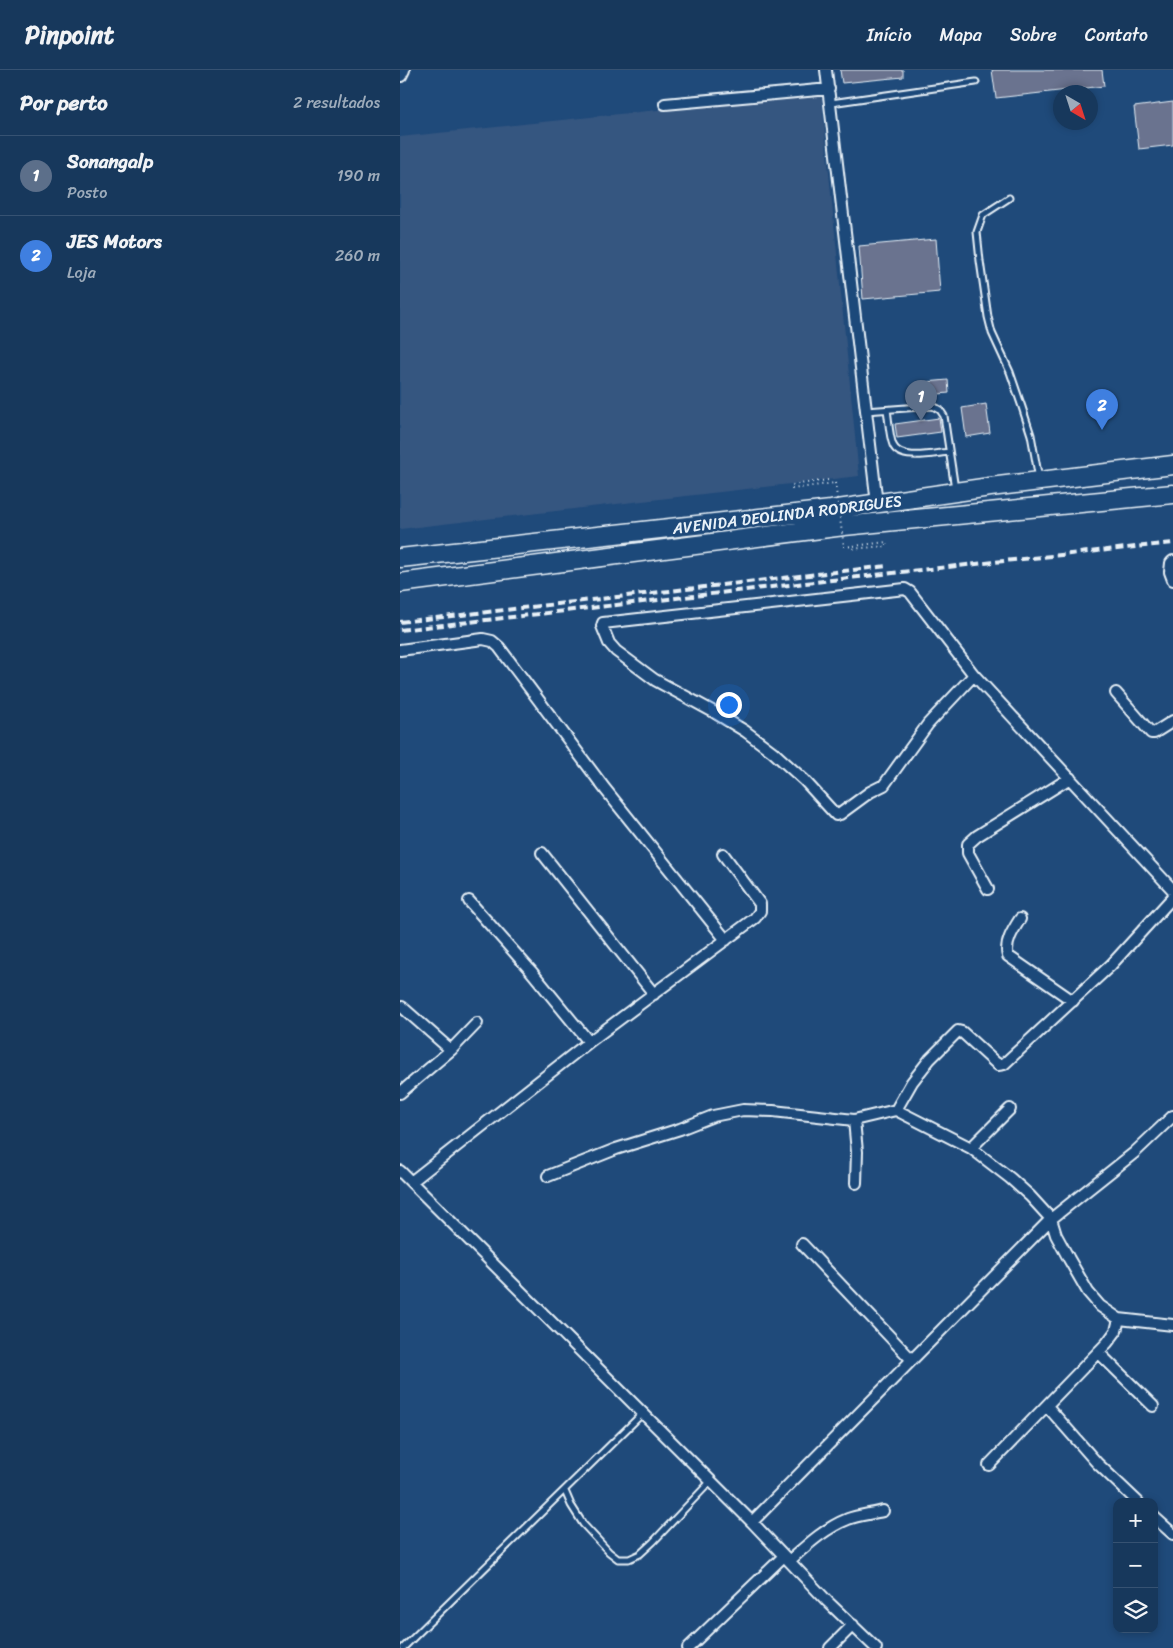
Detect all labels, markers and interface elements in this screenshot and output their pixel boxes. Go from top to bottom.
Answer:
text: Pinpoint [25,14,114,56]
text: Início [867,19,912,51]
text: Mapa [940,19,982,51]
text: Sobre [1010,19,1057,51]
text: Contato [1085,19,1148,51]
text: Por perto [20,84,108,122]
north arrow [1053,85,1098,130]
text: 2 resultados [293,88,380,117]
text: Sonangalp [67,145,153,178]
text: 1 [33,161,39,190]
text: 190 m [337,161,380,190]
text: Posto [67,178,107,207]
text: JES Motors [67,225,162,258]
text: 2 [31,241,41,270]
text: 260 m [335,241,380,270]
text: Loja [67,258,96,287]
pin: 1 [905,380,937,421]
pin: 2 [1086,389,1118,430]
street label: AVENIDA DEOLINDA RODRIGUES [670,486,904,543]
your location [716,692,742,718]
map controls [1113,1498,1158,1633]
button: + [1113,1498,1158,1543]
button: − [1113,1543,1158,1588]
button: layers [1113,1588,1158,1633]

